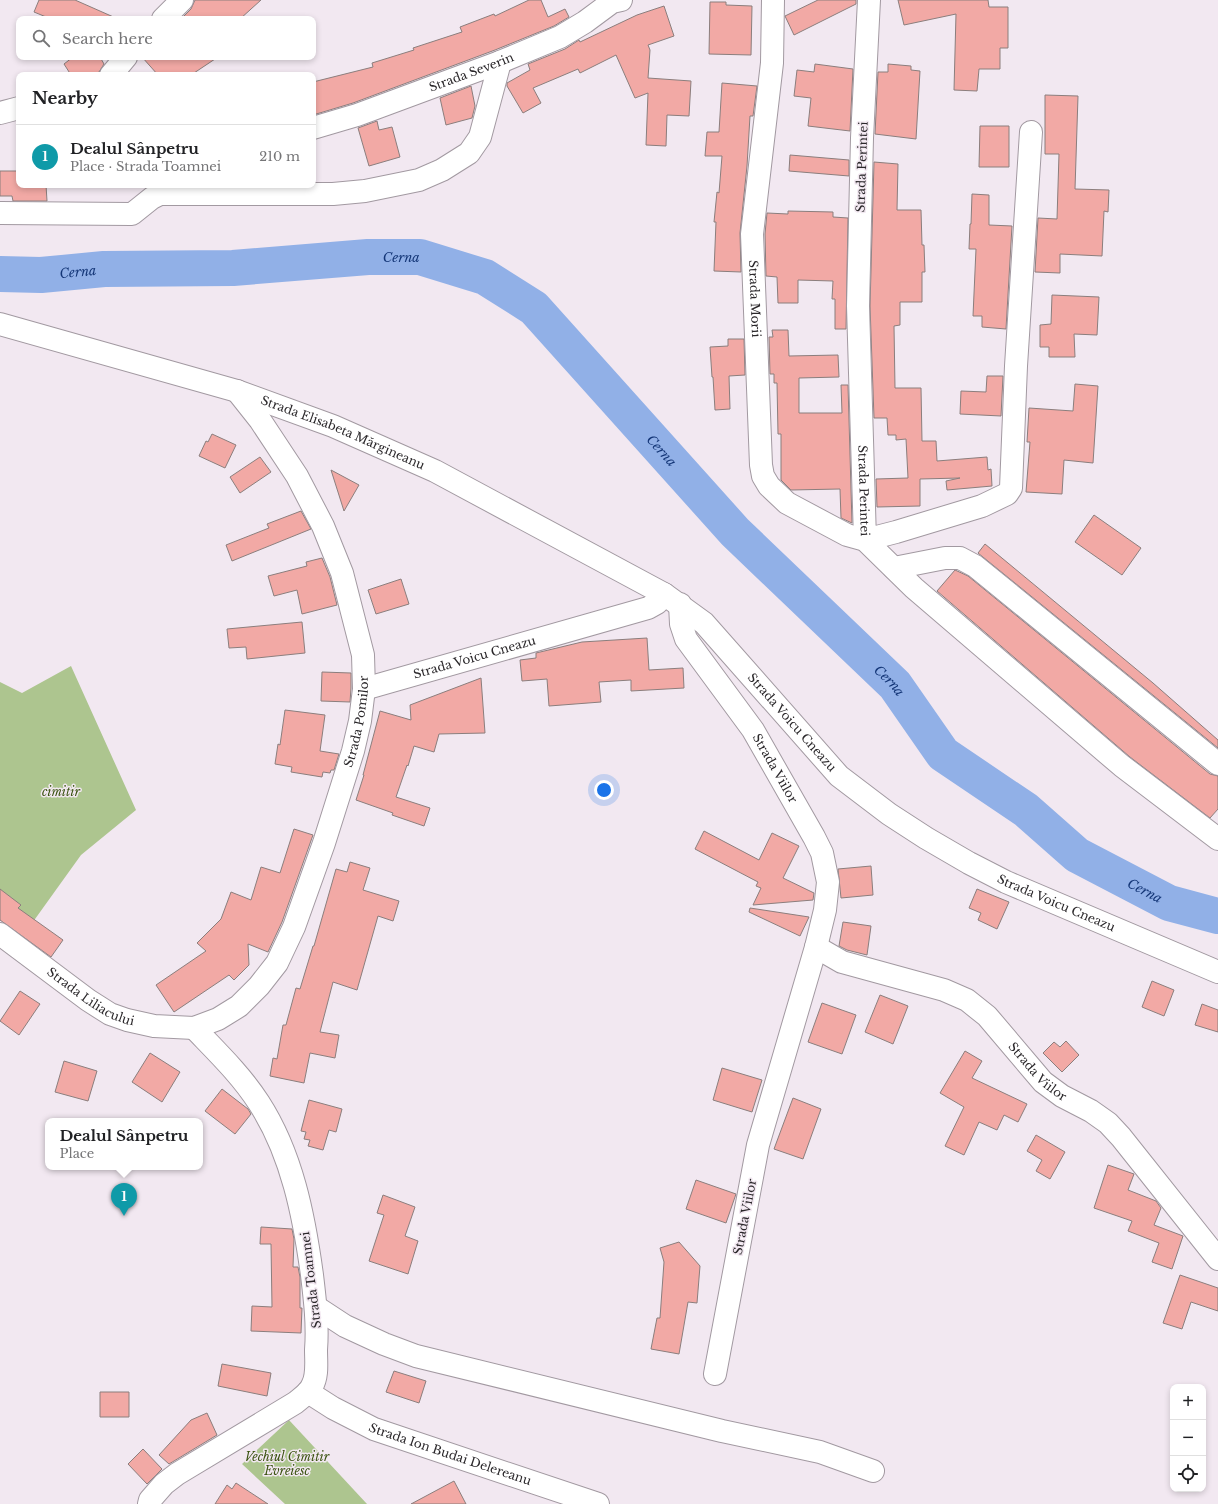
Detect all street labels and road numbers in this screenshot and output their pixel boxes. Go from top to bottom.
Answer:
street label: Strada Severin [427,49,516,95]
street label: Strada Perintei [852,121,871,213]
street label: Strada Morii [746,260,764,338]
street label: Strada Elisabeta Mărgineanu [259,392,427,473]
street label: Strada Perintei [855,445,873,536]
street label: Strada Voicu Cneazu [411,632,537,682]
street label: Strada Voicu Cneazu [745,670,840,775]
street label: Strada Pomilor [340,675,371,769]
street label: Strada Viilor [750,731,801,806]
street label: Strada Voicu Cneazu [995,871,1118,934]
street label: Strada Liliacului [44,964,136,1028]
street label: Strada Viilor [1006,1039,1069,1104]
street label: Strada Viilor [730,1177,759,1256]
street label: Strada Toamnei [297,1231,324,1329]
street label: Strada Ion Budai Delereanu [366,1420,533,1488]

